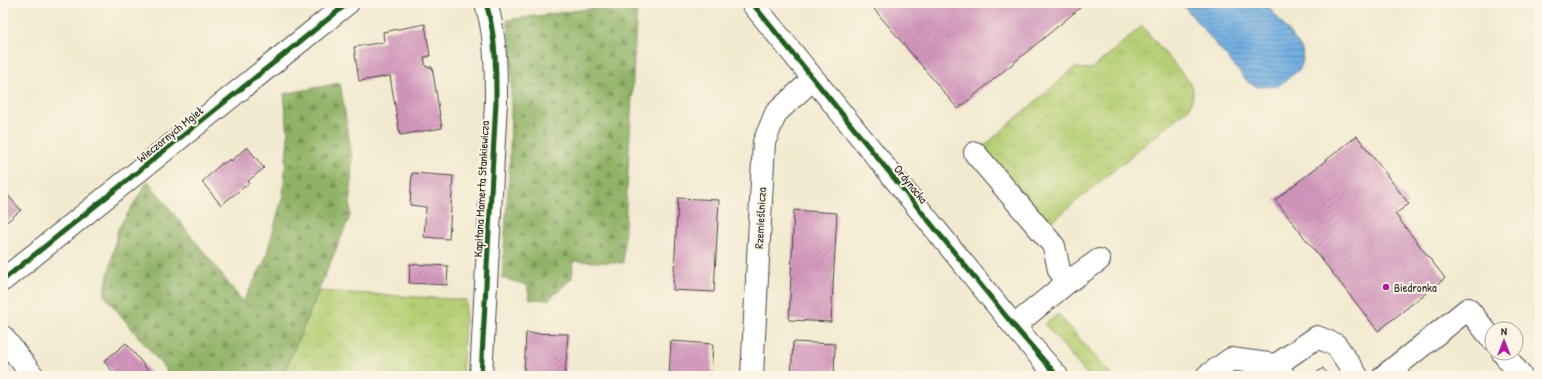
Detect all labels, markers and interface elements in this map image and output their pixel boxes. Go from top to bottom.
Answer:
street label: Wieczornych Mgieł [133,102,207,166]
street label: Kapitana Mamerta Stankiewicza [469,120,493,258]
street label: Ordynacka [890,161,932,207]
street label: Rzemieślnicza [750,187,770,249]
place label: Biedronka [1394,279,1437,296]
marker: Biedronka [1381,282,1391,292]
north arrow [1484,321,1524,361]
text: N [1501,324,1507,338]

